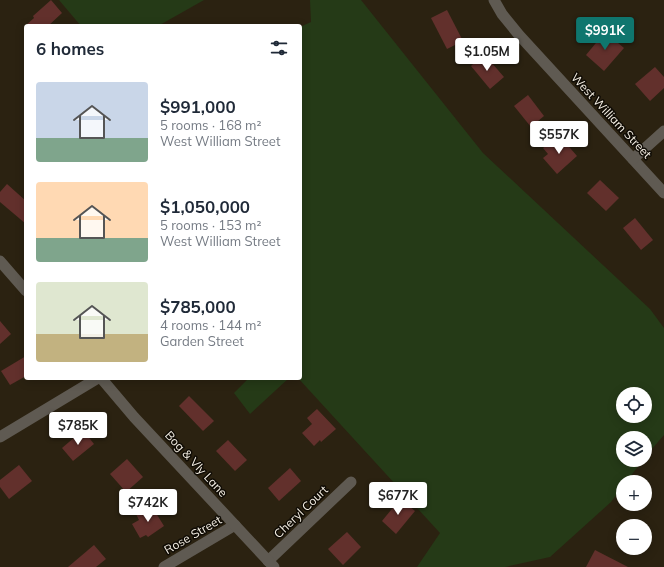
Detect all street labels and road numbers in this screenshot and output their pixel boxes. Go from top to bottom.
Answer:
street label: West William Street [568,70,655,161]
street label: Bog & Vly Lane [162,428,231,500]
street label: Cheryl Court [271,482,331,541]
street label: Rose Street [161,512,224,557]

